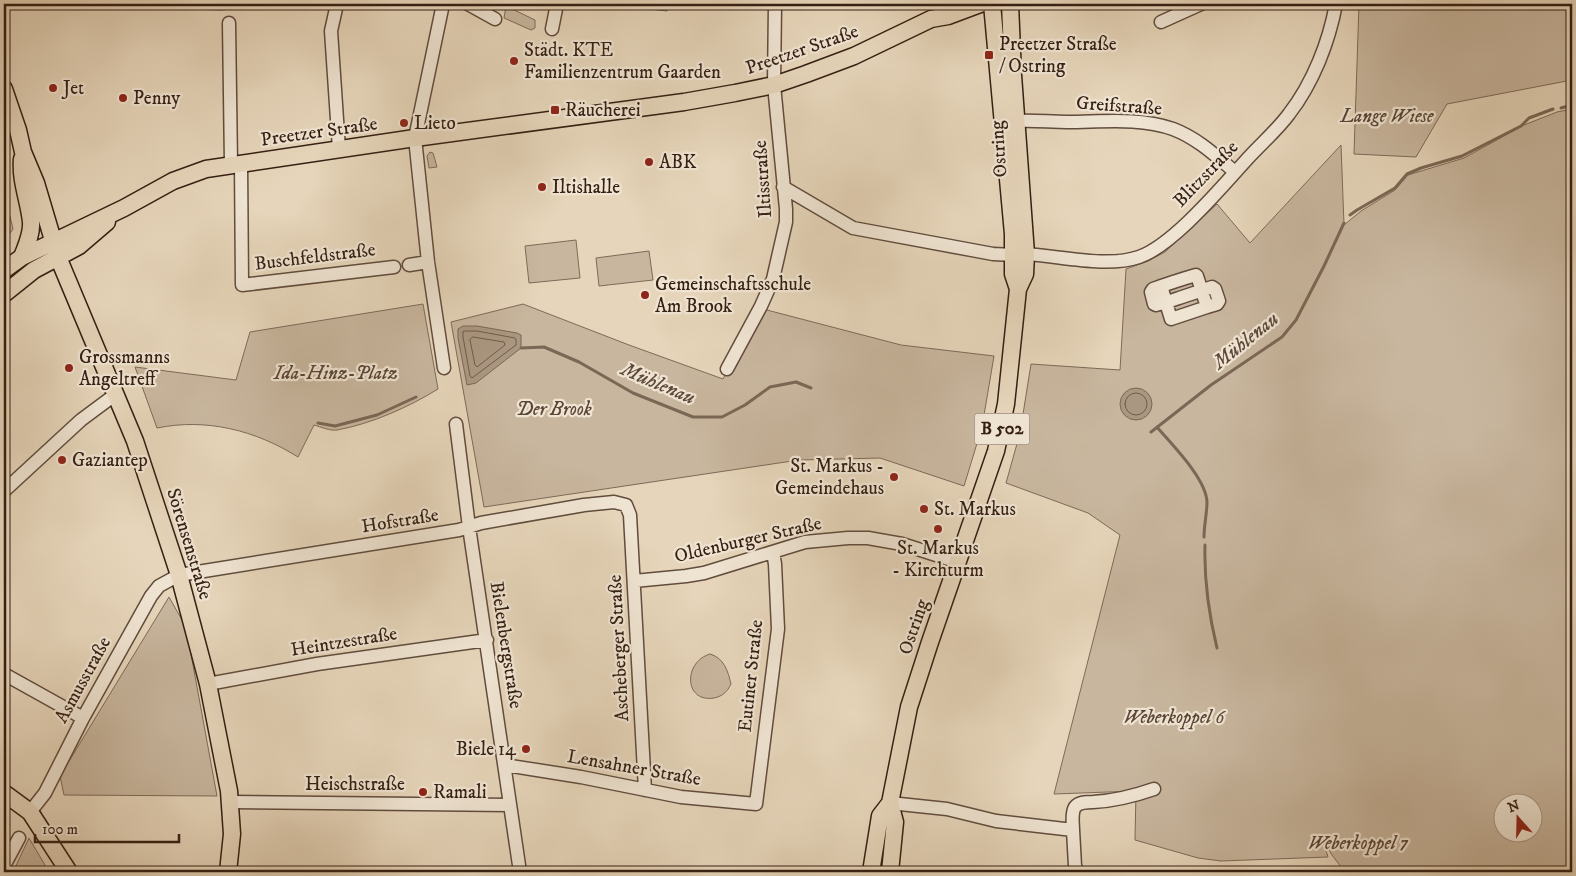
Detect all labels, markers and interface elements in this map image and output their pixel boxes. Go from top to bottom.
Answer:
street label: Preetzer Straße [743,20,862,80]
place label: Preetzer Straße / Ostring [999,33,1117,78]
place label: Städt. KTE Familienzentrum Gaarden [524,39,721,84]
marker: Preetzer Straße / Ostring [983,49,995,61]
marker: Städt. KTE Familienzentrum Gaarden [508,55,520,67]
place label: Jet [61,77,84,100]
marker: Jet [47,82,59,94]
place label: Penny [133,87,181,110]
marker: Penny [117,92,129,104]
street label: Greifstraße [1075,92,1163,120]
place label: Räucherei [565,99,641,122]
marker: Räucherei [549,104,561,116]
park label: Lange Wiese [1339,105,1434,128]
street label: Preetzer Straße [259,112,379,152]
place label: Lieto [414,112,456,135]
marker: Lieto [398,117,410,129]
street label: Ostring [985,119,1012,178]
street label: Blitzstraße [1169,136,1243,212]
street label: Iltisstraße [749,139,777,219]
place label: ABK [659,151,697,174]
marker: ABK [643,156,655,168]
place label: Iltishalle [552,176,620,199]
marker: Iltishalle [536,181,548,193]
street label: Buschfeldstraße [253,238,377,276]
place label: Gemeinschaftsschule Am Brook [655,273,811,318]
marker: Gemeinschaftsschule Am Brook [639,289,651,301]
water label: Mühlenau [1206,307,1284,377]
place label: Grossmanns Angeltreff [79,346,170,391]
water label: Mühlenau [615,356,699,411]
marker: Grossmanns Angeltreff [63,362,75,374]
park label: Ida-Hinz-Platz [273,362,398,385]
park label: Der Brook [516,398,592,421]
road number: B 502 [974,414,1030,444]
place label: Gaziantep [72,449,148,472]
marker: Gaziantep [56,454,68,466]
place label: St. Markus - Gemeindehaus [775,455,884,500]
marker: St. Markus - Gemeindehaus [888,471,900,483]
street label: Sörensenstraße [161,486,217,603]
place label: St. Markus [934,498,1016,521]
marker: St. Markus [918,503,930,515]
street label: Hofstraße [360,504,440,538]
street label: Oldenburger Straße [672,512,824,568]
marker: St. Markus - Kirchturm [932,523,944,535]
place label: St. Markus - Kirchturm [892,537,984,582]
street label: Ascheberger Straße [604,574,634,722]
street label: Bielenbergstraße [485,580,527,710]
street label: Ostring [894,596,934,658]
street label: Eutiner Straße [734,618,768,733]
street label: Heintzestraße [289,622,399,662]
street label: Asmusstraße [50,633,116,727]
park label: Weberkoppel 6 [1123,706,1227,730]
place label: Biele 14 [456,738,517,761]
marker: Biele 14 [520,743,532,755]
street label: Lensahner Straße [565,745,703,791]
street label: Heischstraße [305,773,405,796]
place label: Ramali [433,781,487,804]
marker: Ramali [417,786,429,798]
north arrow [1494,794,1544,844]
text: N [1505,796,1523,817]
scale bar [35,811,179,843]
text: 100 m [42,820,78,839]
park label: Weberkoppel 7 [1308,832,1409,856]

